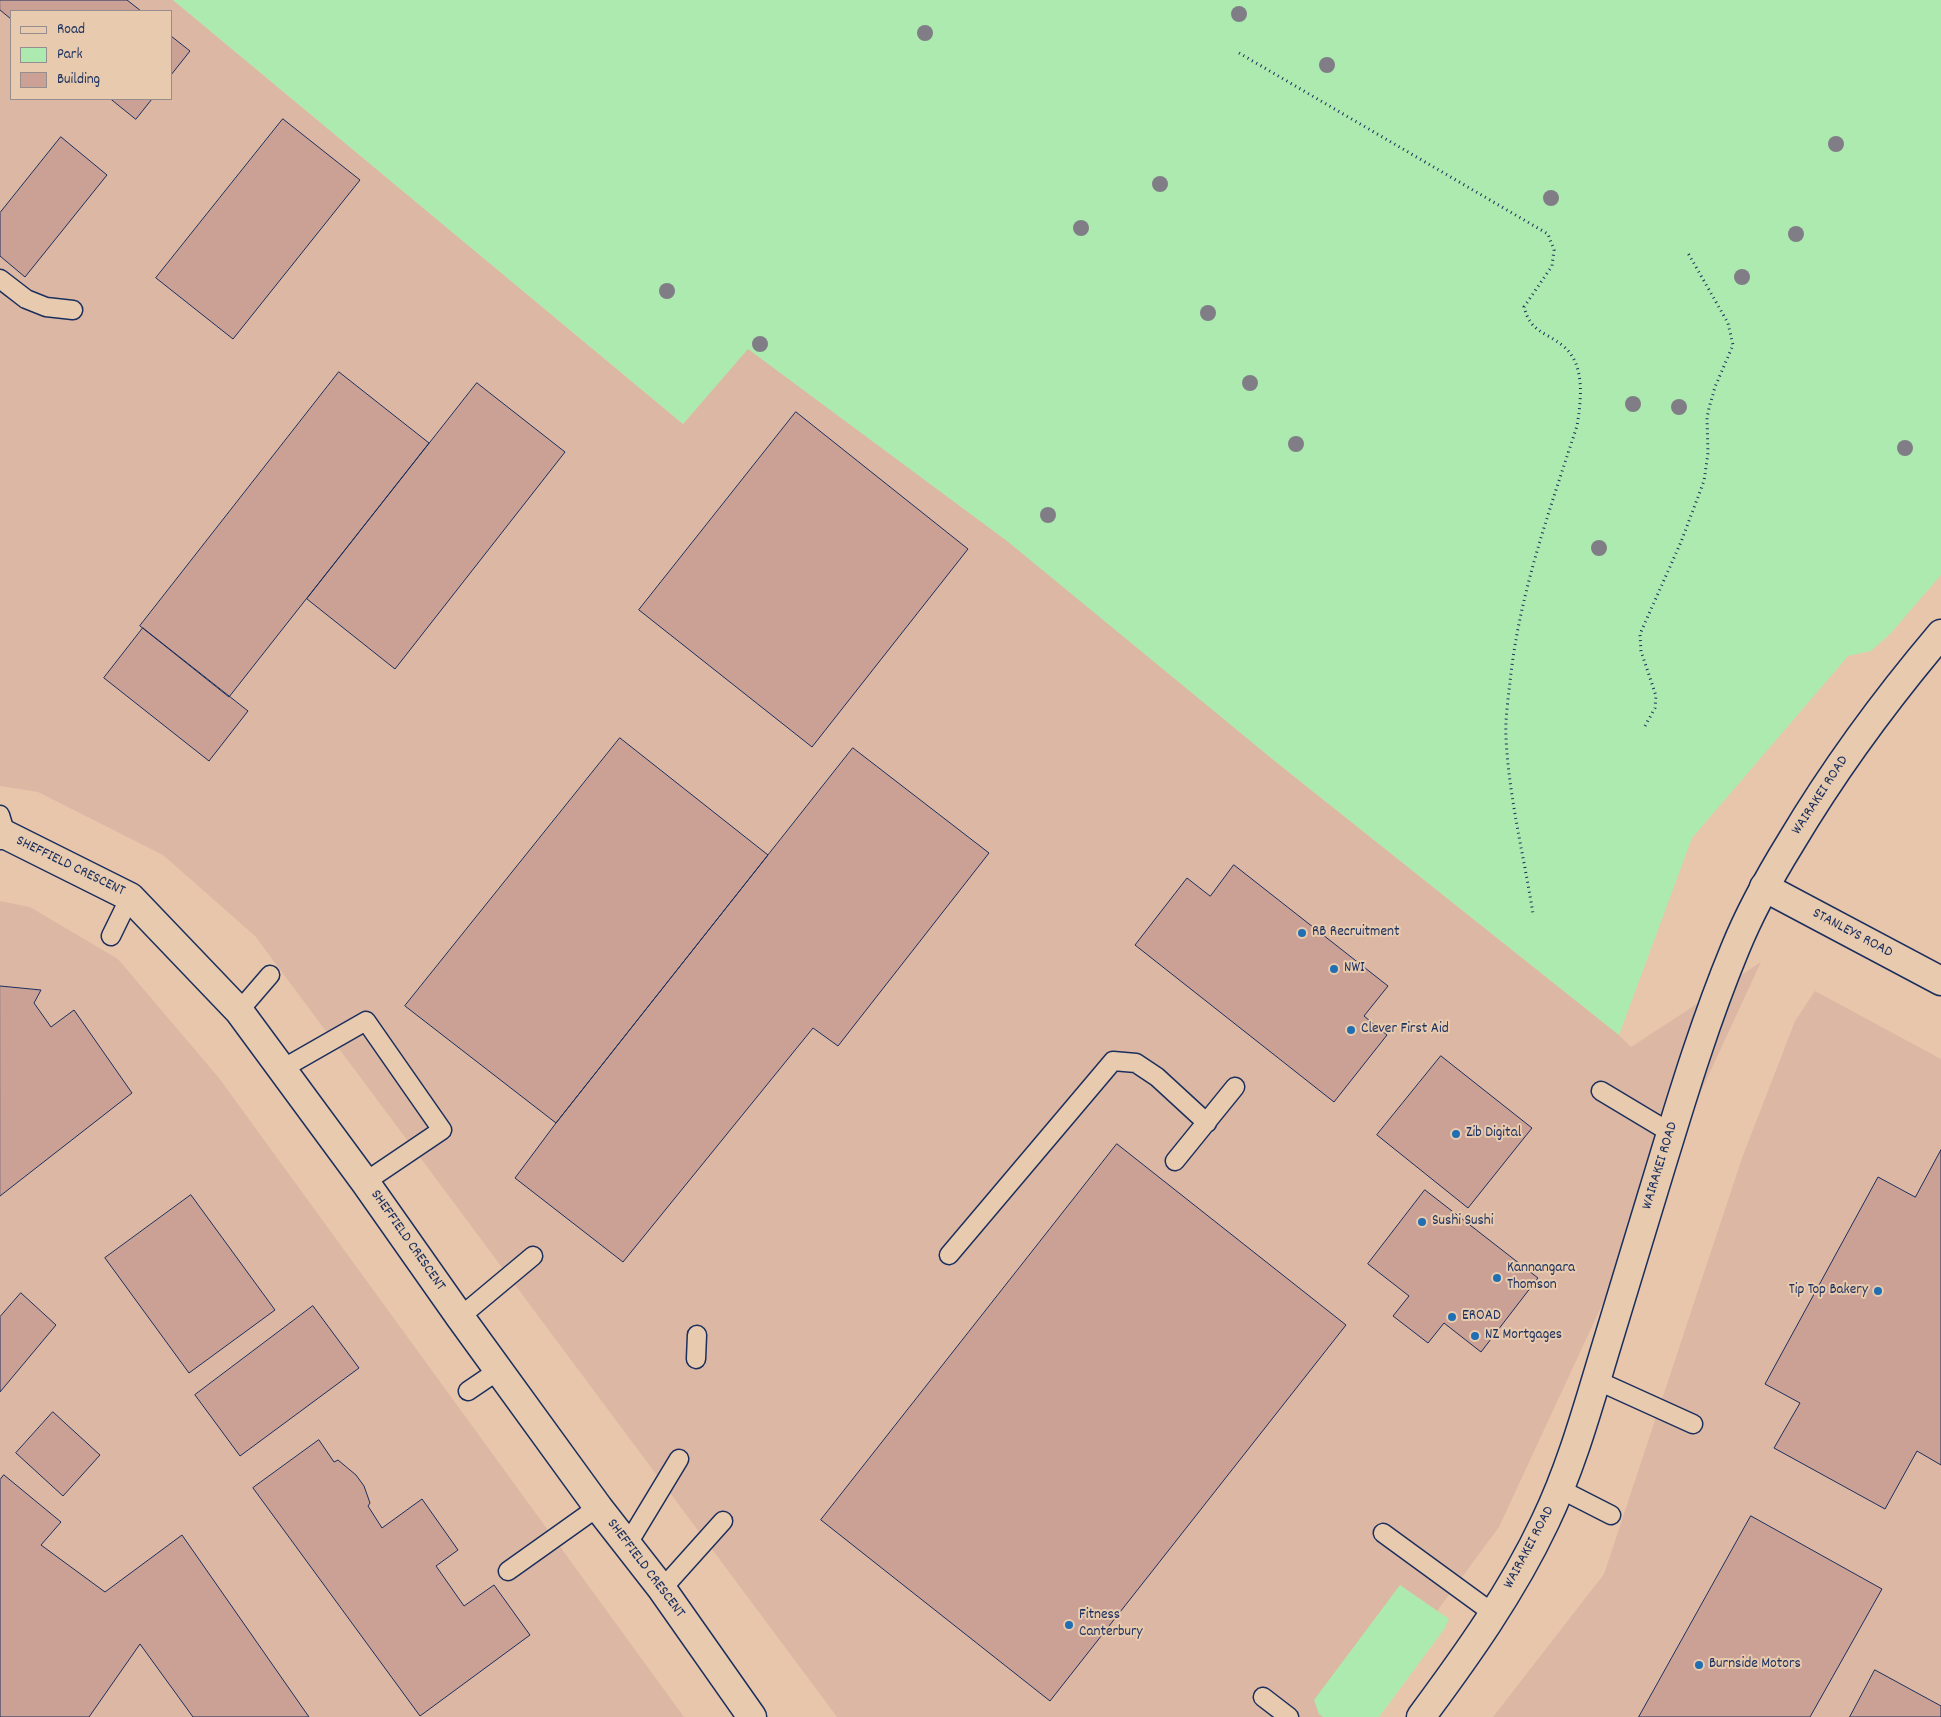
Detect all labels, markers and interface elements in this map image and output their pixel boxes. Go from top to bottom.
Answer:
legend [10,10,172,100]
text: Road [57,19,85,41]
text: Park [57,44,83,66]
text: Building [57,69,100,91]
street label: WAIRAKEI ROAD [1789,753,1853,839]
street label: SHEFFIELD CRESCENT [13,833,127,901]
street label: STANLEYS ROAD [1809,905,1895,963]
place label: RB Recruitment [1312,924,1399,942]
marker: RB Recruitment [1296,927,1308,939]
place label: NWI [1344,960,1365,978]
marker: NWI [1328,963,1340,975]
place label: Clever First Aid [1361,1021,1449,1039]
marker: Clever First Aid [1345,1024,1357,1036]
street label: WAIRAKEI ROAD [1639,1120,1683,1212]
place label: Zib Digital [1466,1125,1521,1143]
marker: Zib Digital [1450,1128,1462,1140]
street label: SHEFFIELD CRESCENT [365,1187,449,1295]
place label: Sushi Sushi [1432,1213,1493,1231]
marker: Sushi Sushi [1416,1216,1428,1228]
place label: Kannangara Thomson [1507,1260,1575,1295]
marker: Kannangara Thomson [1491,1272,1503,1284]
place label: Tip Top Bakery [1789,1282,1868,1300]
marker: Tip Top Bakery [1872,1285,1884,1297]
place label: EROAD [1462,1308,1501,1326]
marker: EROAD [1446,1311,1458,1323]
place label: NZ Mortgages [1485,1327,1562,1345]
marker: NZ Mortgages [1469,1330,1481,1342]
street label: WAIRAKEI ROAD [1501,1504,1559,1592]
street label: SHEFFIELD CRESCENT [602,1516,688,1622]
place label: Fitness Canterbury [1079,1607,1143,1642]
marker: Fitness Canterbury [1063,1619,1075,1631]
place label: Burnside Motors [1709,1656,1801,1674]
marker: Burnside Motors [1693,1659,1705,1671]

